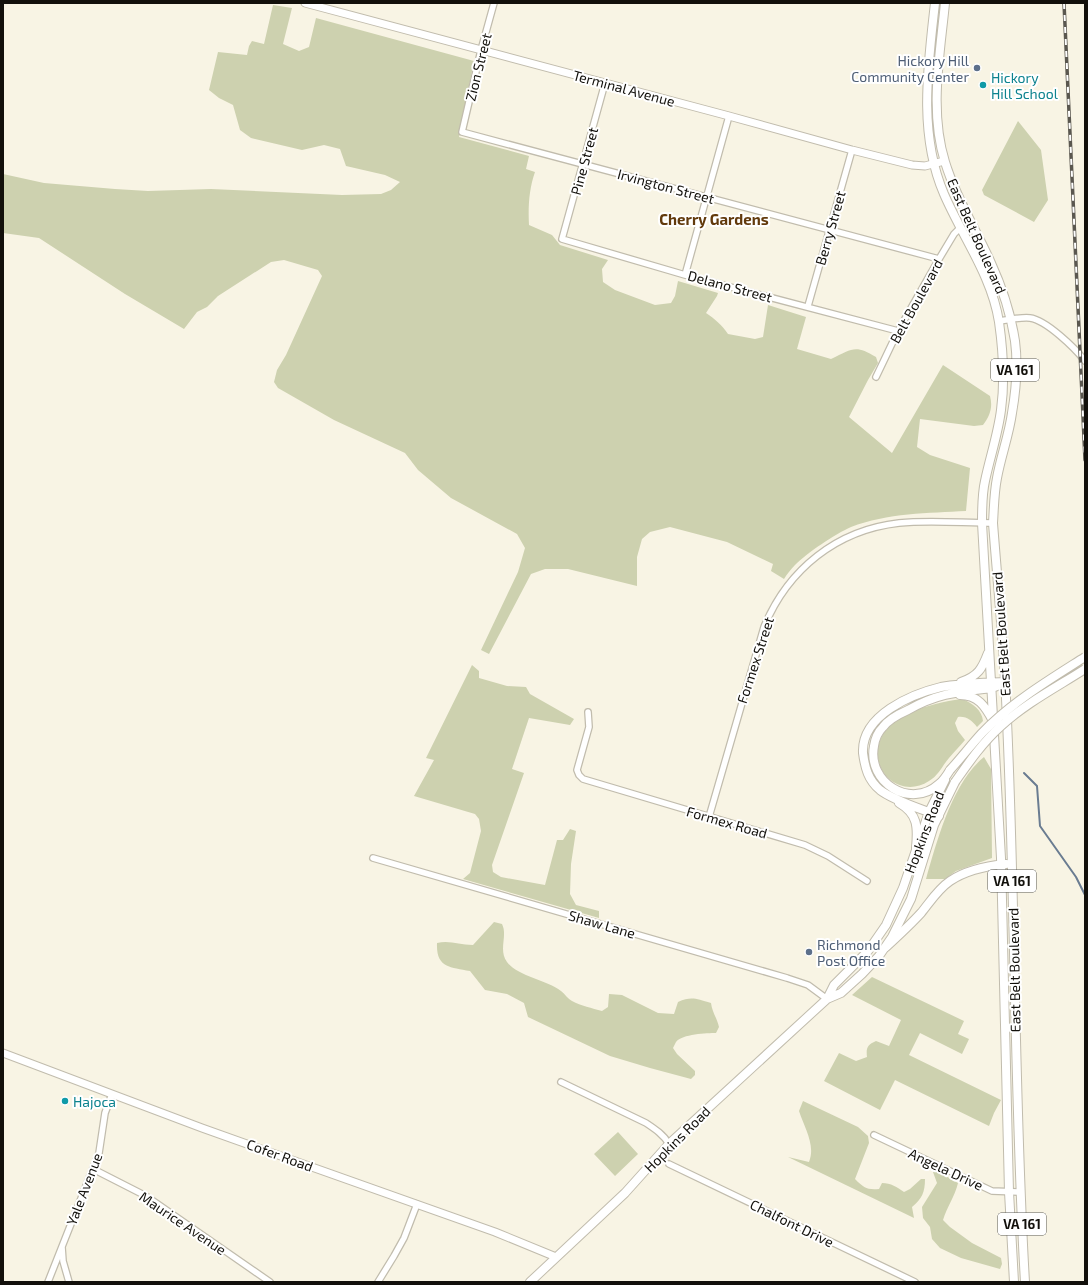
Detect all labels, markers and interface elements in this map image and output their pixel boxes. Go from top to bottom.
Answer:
street label: Zion Street [461,31,495,103]
place label: Hickory Hill Community Center [851,52,970,85]
marker: Hickory Hill Community Center [972,63,982,73]
street label: Terminal Avenue [571,66,677,110]
place label: Hickory Hill School [991,69,1059,102]
marker: Hickory Hill School [978,80,988,90]
street label: Pine Street [567,125,601,197]
street label: Irvington Street [616,165,716,207]
street label: East Belt Boulevard [944,176,1010,296]
street label: Berry Street [811,189,849,267]
district label: Cherry Gardens [659,210,769,229]
street label: Belt Boulevard [886,256,946,346]
street label: Delano Street [686,267,774,305]
road number: VA 161 [991,359,1039,381]
street label: East Belt Boulevard [988,571,1014,697]
street label: Formex Street [733,615,777,705]
street label: Hopkins Road [901,789,947,875]
street label: Formex Road [685,802,769,842]
road number: VA 161 [988,870,1036,892]
street label: Shaw Lane [567,906,637,942]
street label: East Belt Boulevard [1004,908,1024,1032]
place label: Richmond Post Office [817,936,885,969]
marker: Richmond Post Office [804,947,814,957]
place label: Hajoca [73,1093,116,1110]
marker: Hajoca [60,1096,70,1106]
street label: Hopkins Road [640,1102,714,1176]
street label: Cofer Road [245,1135,315,1175]
street label: Angela Drive [906,1144,986,1194]
street label: Yale Avenue [62,1150,106,1228]
street label: Maurice Avenue [136,1188,230,1258]
street label: Chalfont Drive [747,1195,837,1251]
road number: VA 161 [998,1213,1046,1235]

